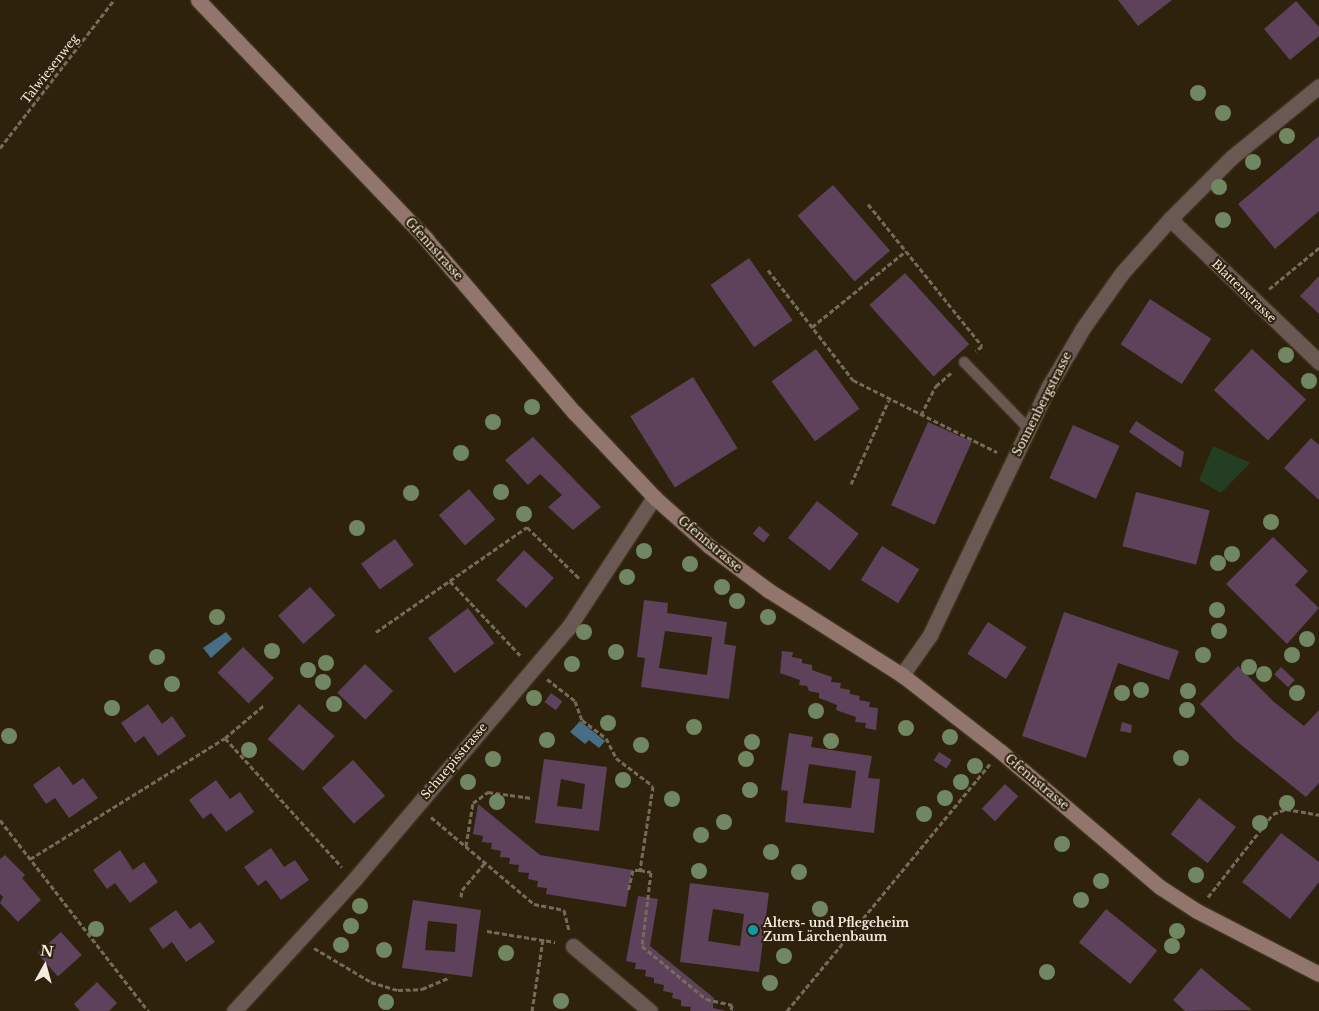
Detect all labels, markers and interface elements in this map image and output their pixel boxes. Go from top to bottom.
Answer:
street label: Talwiesenweg [18,31,82,107]
street label: Gfennstrasse [402,215,466,283]
street label: Blattenstrasse [1209,257,1279,325]
street label: Sonnenbergstrasse [1009,349,1075,459]
street label: Gfennstrasse [675,513,745,575]
street label: Schuepisstrasse [418,720,490,802]
street label: Gfennstrasse [1002,751,1072,813]
place label: Alters- und Pflegeheim Zum Lärchenbaum [763,916,909,944]
marker: Alters- und Pflegeheim Zum Lärchenbaum [747,924,759,936]
north arrow [20,941,70,991]
text: N [39,941,54,961]

